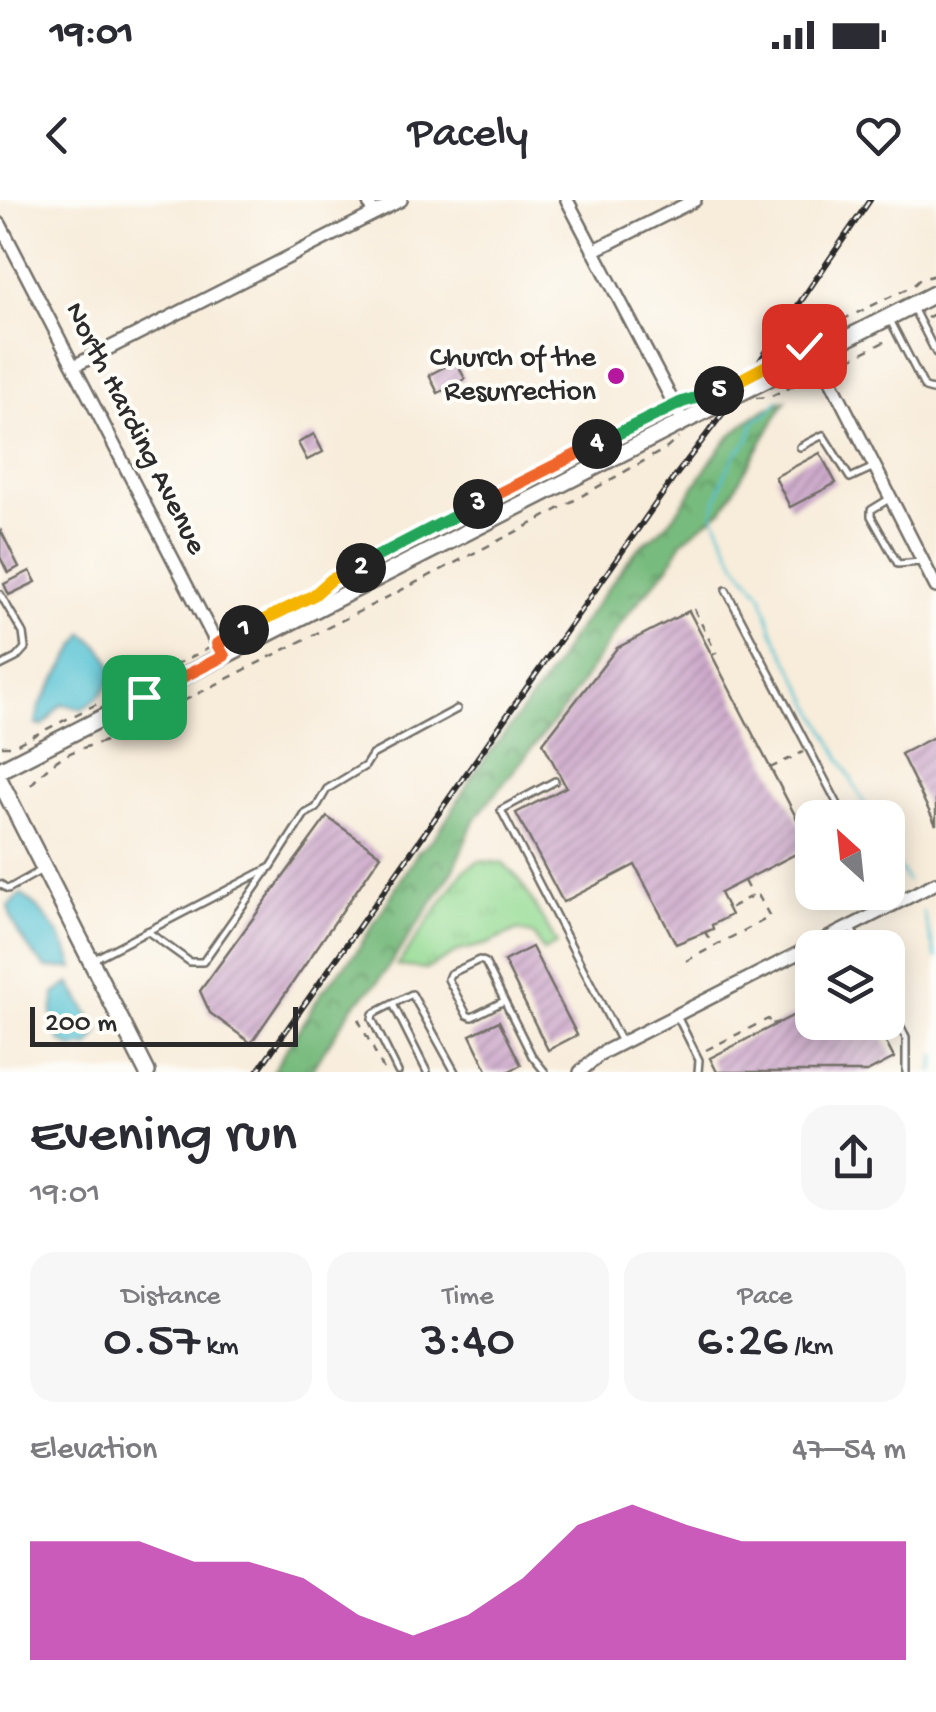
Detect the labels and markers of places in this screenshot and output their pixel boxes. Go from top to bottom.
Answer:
pin [762,304,847,389]
place label: Church of the Resurrection [430,342,597,411]
marker: Church of the Resurrection [605,365,627,387]
pin: 5 [694,366,744,416]
pin: 4 [572,419,622,469]
pin: 3 [453,479,503,529]
pin: 2 [336,543,386,593]
pin: 1 [219,605,269,655]
pin [102,655,187,740]

